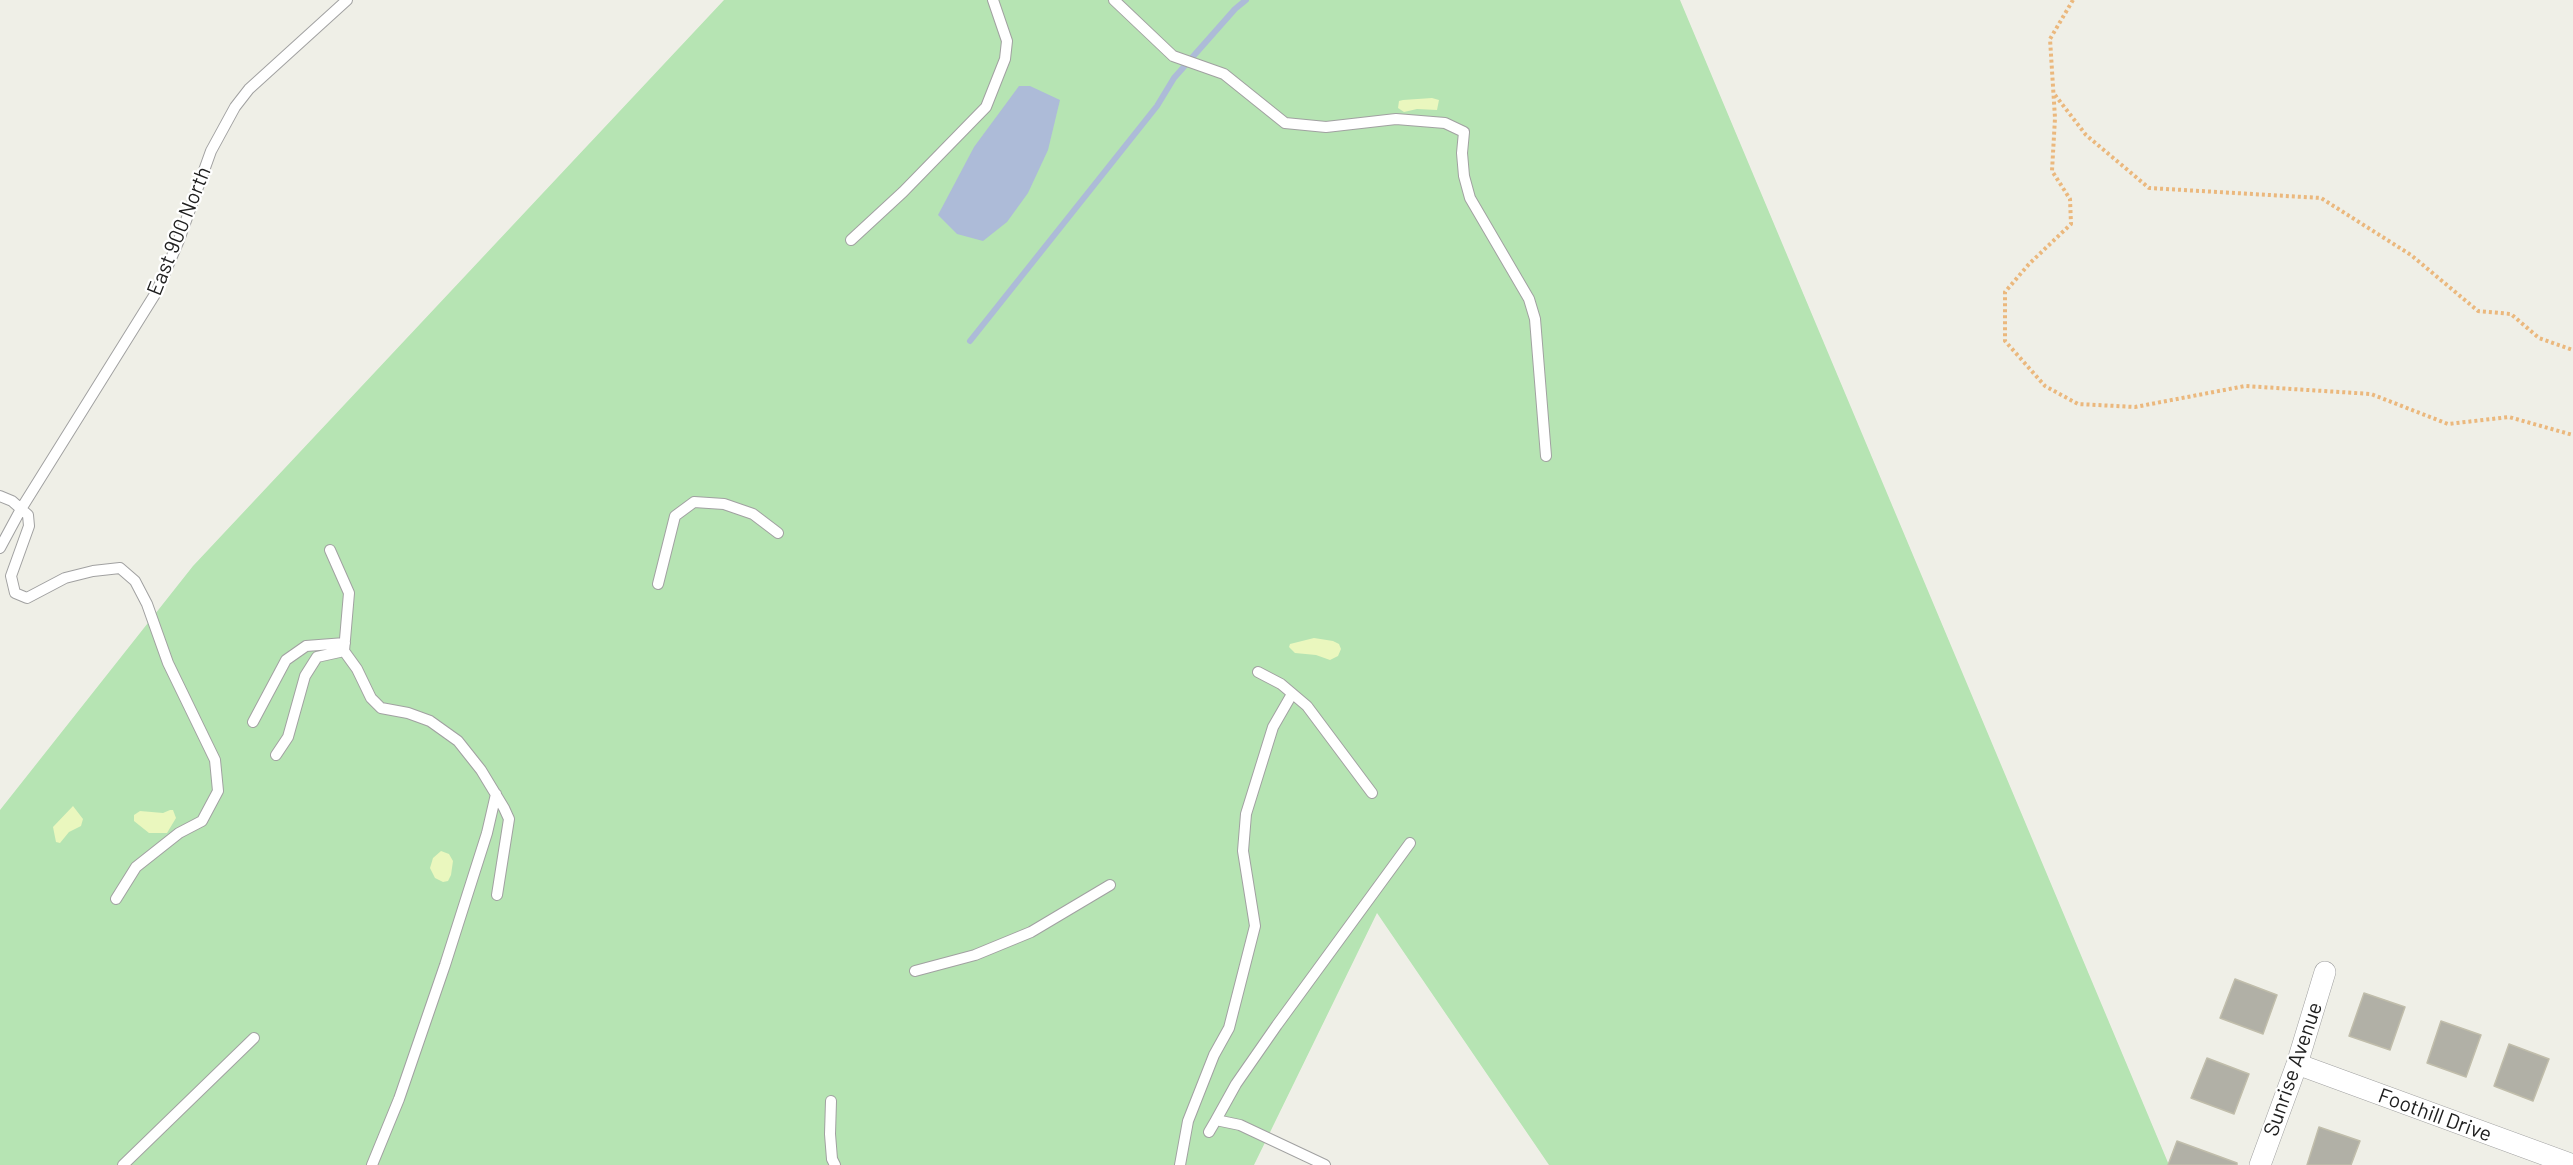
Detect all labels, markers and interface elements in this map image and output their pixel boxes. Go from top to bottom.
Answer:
street label: East 900 North [142,163,216,299]
street label: Sunrise Avenue [2258,999,2328,1139]
street label: Foothill Drive [2375,1083,2495,1147]

